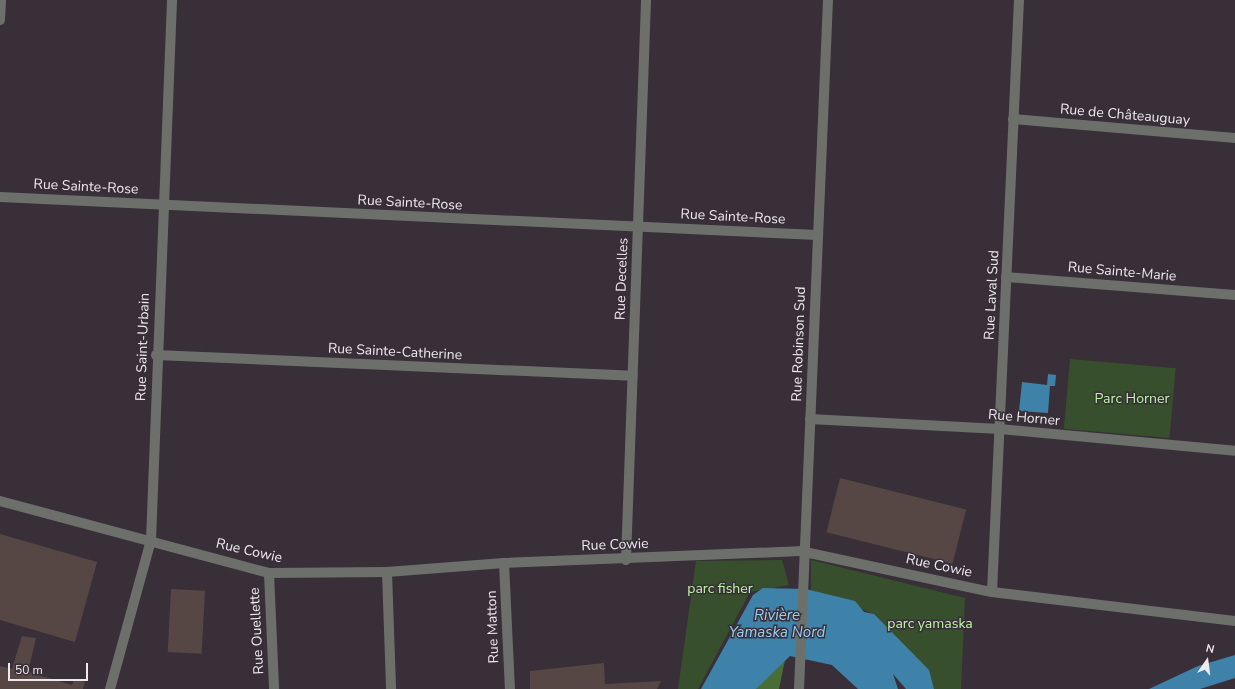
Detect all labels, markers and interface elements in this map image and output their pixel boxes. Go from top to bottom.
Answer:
street label: Rue de Châteauguay [1059,101,1191,129]
street label: Rue Sainte-Rose [33,176,139,198]
street label: Rue Sainte-Rose [357,192,463,214]
street label: Rue Sainte-Rose [680,206,786,228]
street label: Rue Decelles [612,238,632,320]
street label: Rue Laval Sud [981,250,1003,340]
street label: Rue Sainte-Marie [1067,259,1177,285]
street label: Rue Robinson Sud [789,286,809,402]
street label: Rue Saint-Urbain [133,293,153,401]
street label: Rue Sainte-Catherine [327,340,463,364]
park label: Parc Horner [1095,391,1169,407]
street label: Rue Horner [987,406,1061,430]
street label: Rue Cowie [214,535,284,567]
street label: Rue Cowie [581,535,649,555]
street label: Rue Cowie [904,551,974,581]
park label: parc fisher [687,581,753,597]
street label: Rue Ouellette [246,587,268,675]
street label: Rue Matton [483,590,503,664]
water label: Rivière Yamaska Nord [729,606,825,641]
park label: parc yamaska [887,616,973,632]
north arrow [1187,641,1227,681]
text: N [1204,641,1216,657]
scale bar [10,655,90,681]
text: 50 m [15,662,43,678]

